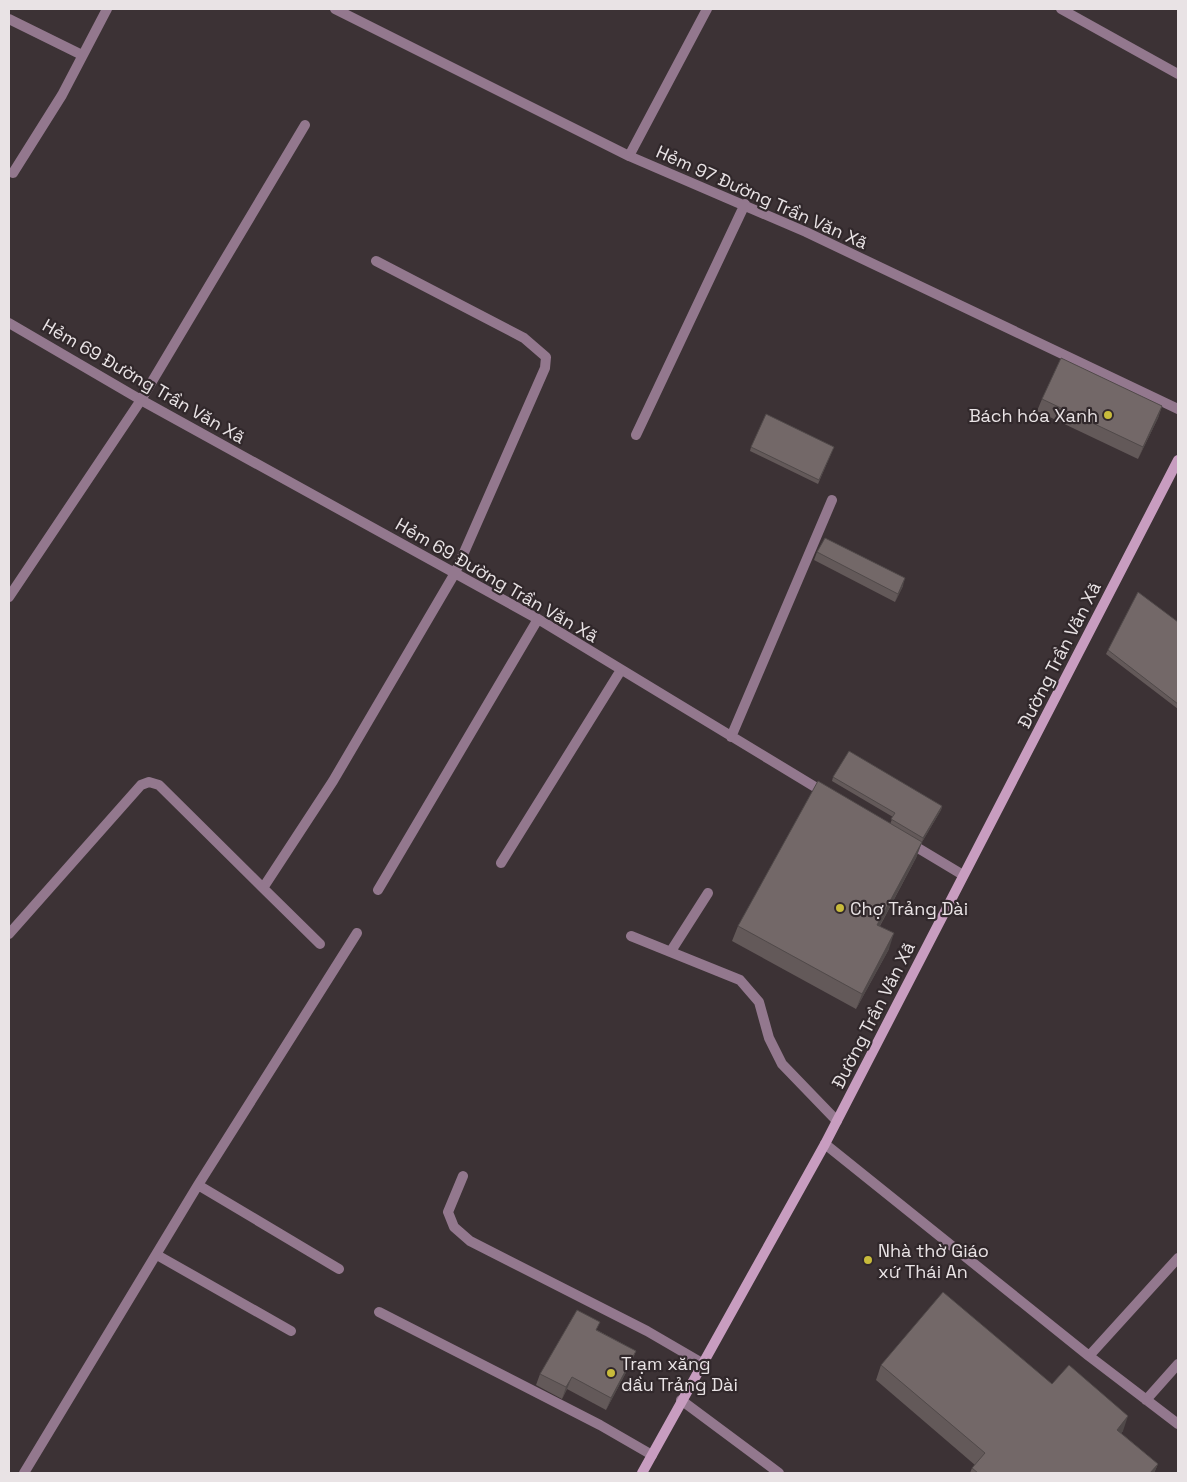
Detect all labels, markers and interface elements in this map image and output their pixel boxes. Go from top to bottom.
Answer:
street label: Hẻm 97 Đường Trần Văn Xã [653,140,871,254]
street label: Hẻm 69 Đường Trần Văn Xã [38,313,250,449]
place label: Bách hóa Xanh [969,404,1098,427]
marker: Bách hóa Xanh [1102,409,1114,421]
street label: Hẻm 69 Đường Trần Văn Xã [391,512,603,648]
street label: Đường Trần Văn Xã [1012,578,1106,732]
place label: Chợ Trảng Dài [850,897,968,920]
marker: Chợ Trảng Dài [834,902,846,914]
street label: Đường Trần Văn Xã [826,938,920,1092]
place label: Nhà thờ Giáo xứ Thái An [878,1239,989,1283]
marker: Nhà thờ Giáo xứ Thái An [862,1254,874,1266]
place label: Trạm xăng dầu Trảng Dài [621,1352,738,1396]
marker: Trạm xăng dầu Trảng Dài [605,1367,617,1379]

